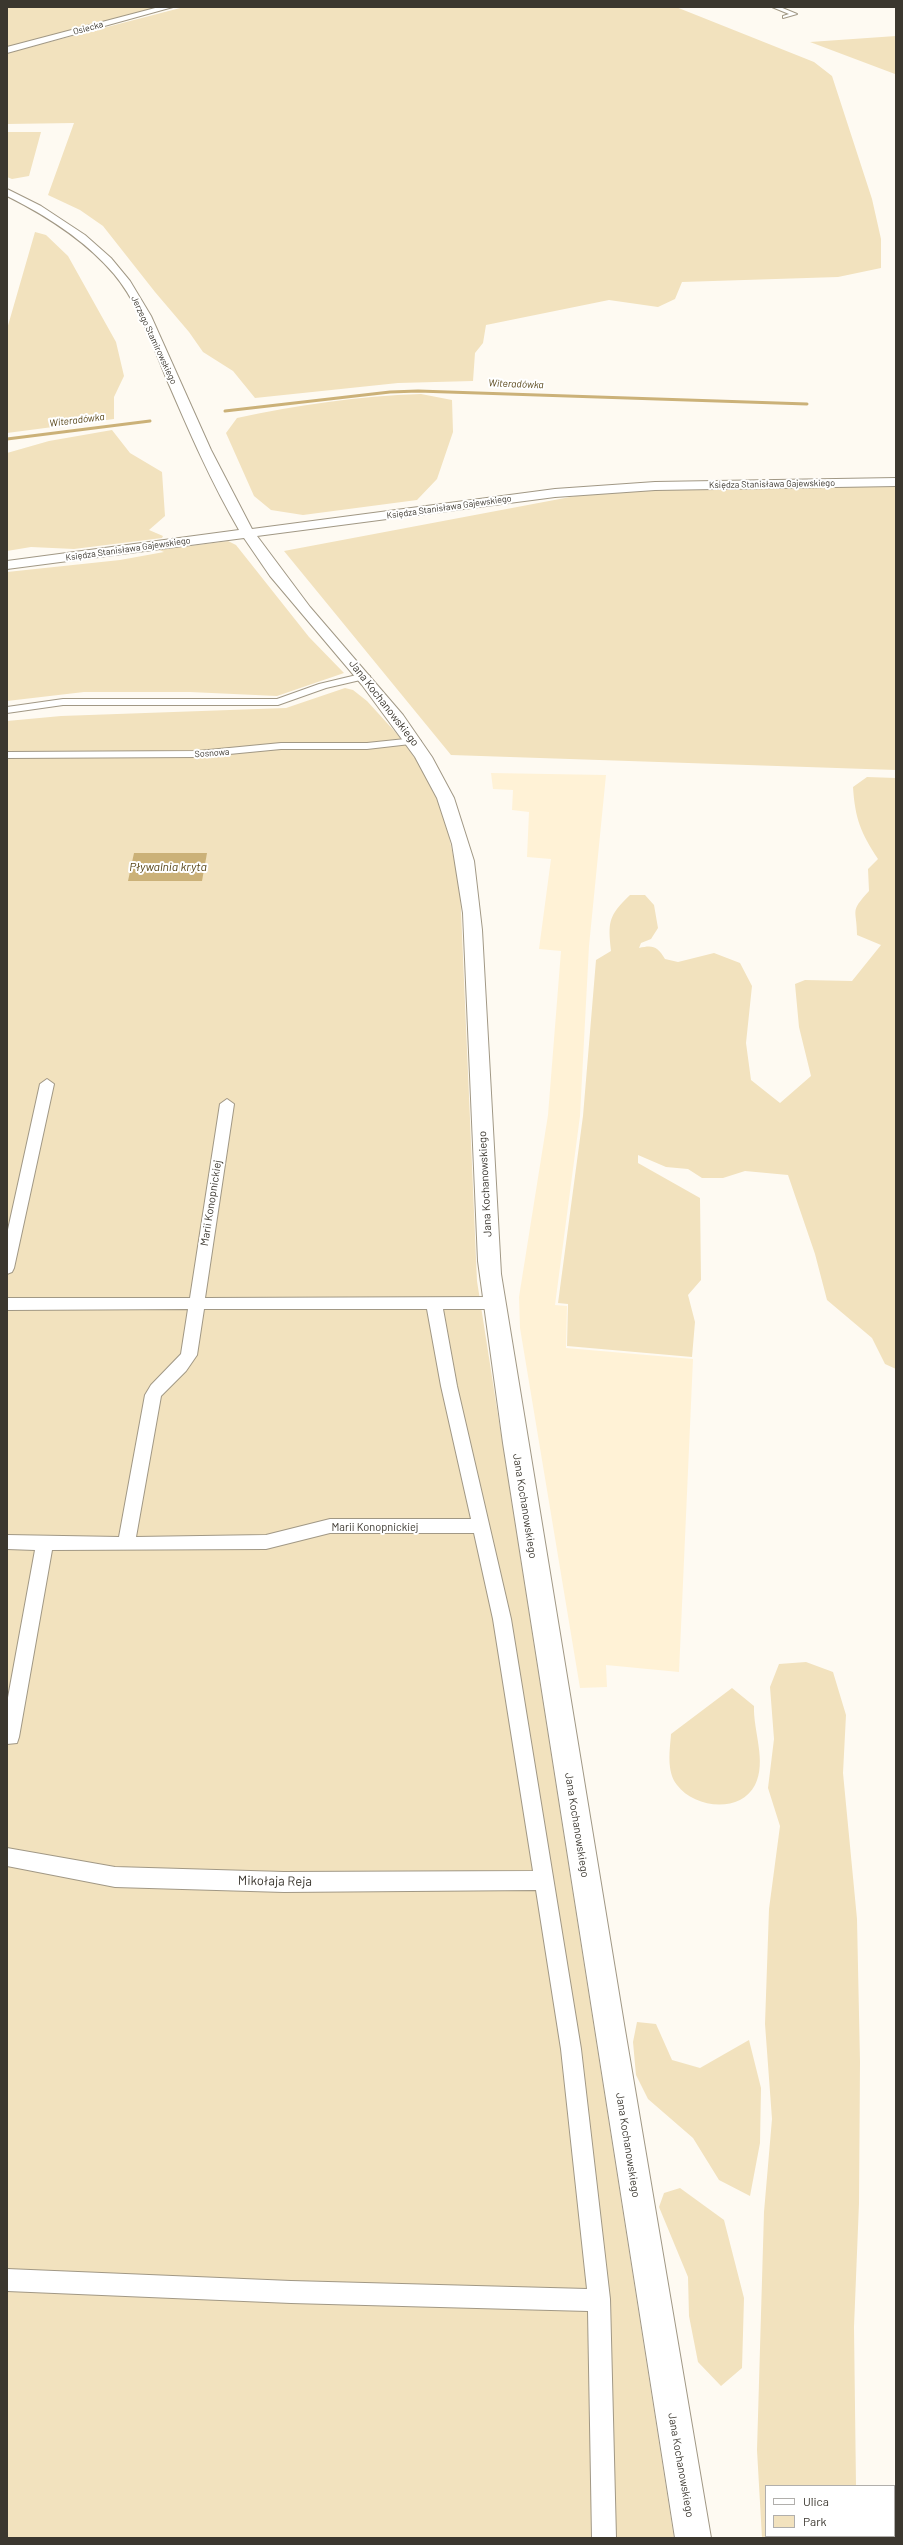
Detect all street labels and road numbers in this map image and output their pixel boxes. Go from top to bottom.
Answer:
street label: Osiecka [72,19,104,37]
street label: Jerzego Stamirowskiego [129,294,179,386]
street label: Księdza Stanisława Gajewskiego [709,478,835,490]
street label: Księdza Stanisława Gajewskiego [386,493,512,521]
street label: Księdza Stanisława Gajewskiego [65,535,191,563]
street label: Jana Kochanowskiego [346,657,422,749]
street label: Sosnowa [194,746,230,760]
street label: Jana Kochanowskiego [476,1131,494,1237]
street label: Marii Konopnickiej [198,1159,224,1247]
street label: Jana Kochanowskiego [510,1453,540,1559]
street label: Marii Konopnickiej [331,1520,419,1534]
street label: Jana Kochanowskiego [562,1772,592,1878]
street label: Mikołaja Reja [238,1873,312,1889]
street label: Jana Kochanowskiego [613,2092,643,2198]
street label: Jana Kochanowskiego [665,2412,697,2518]

